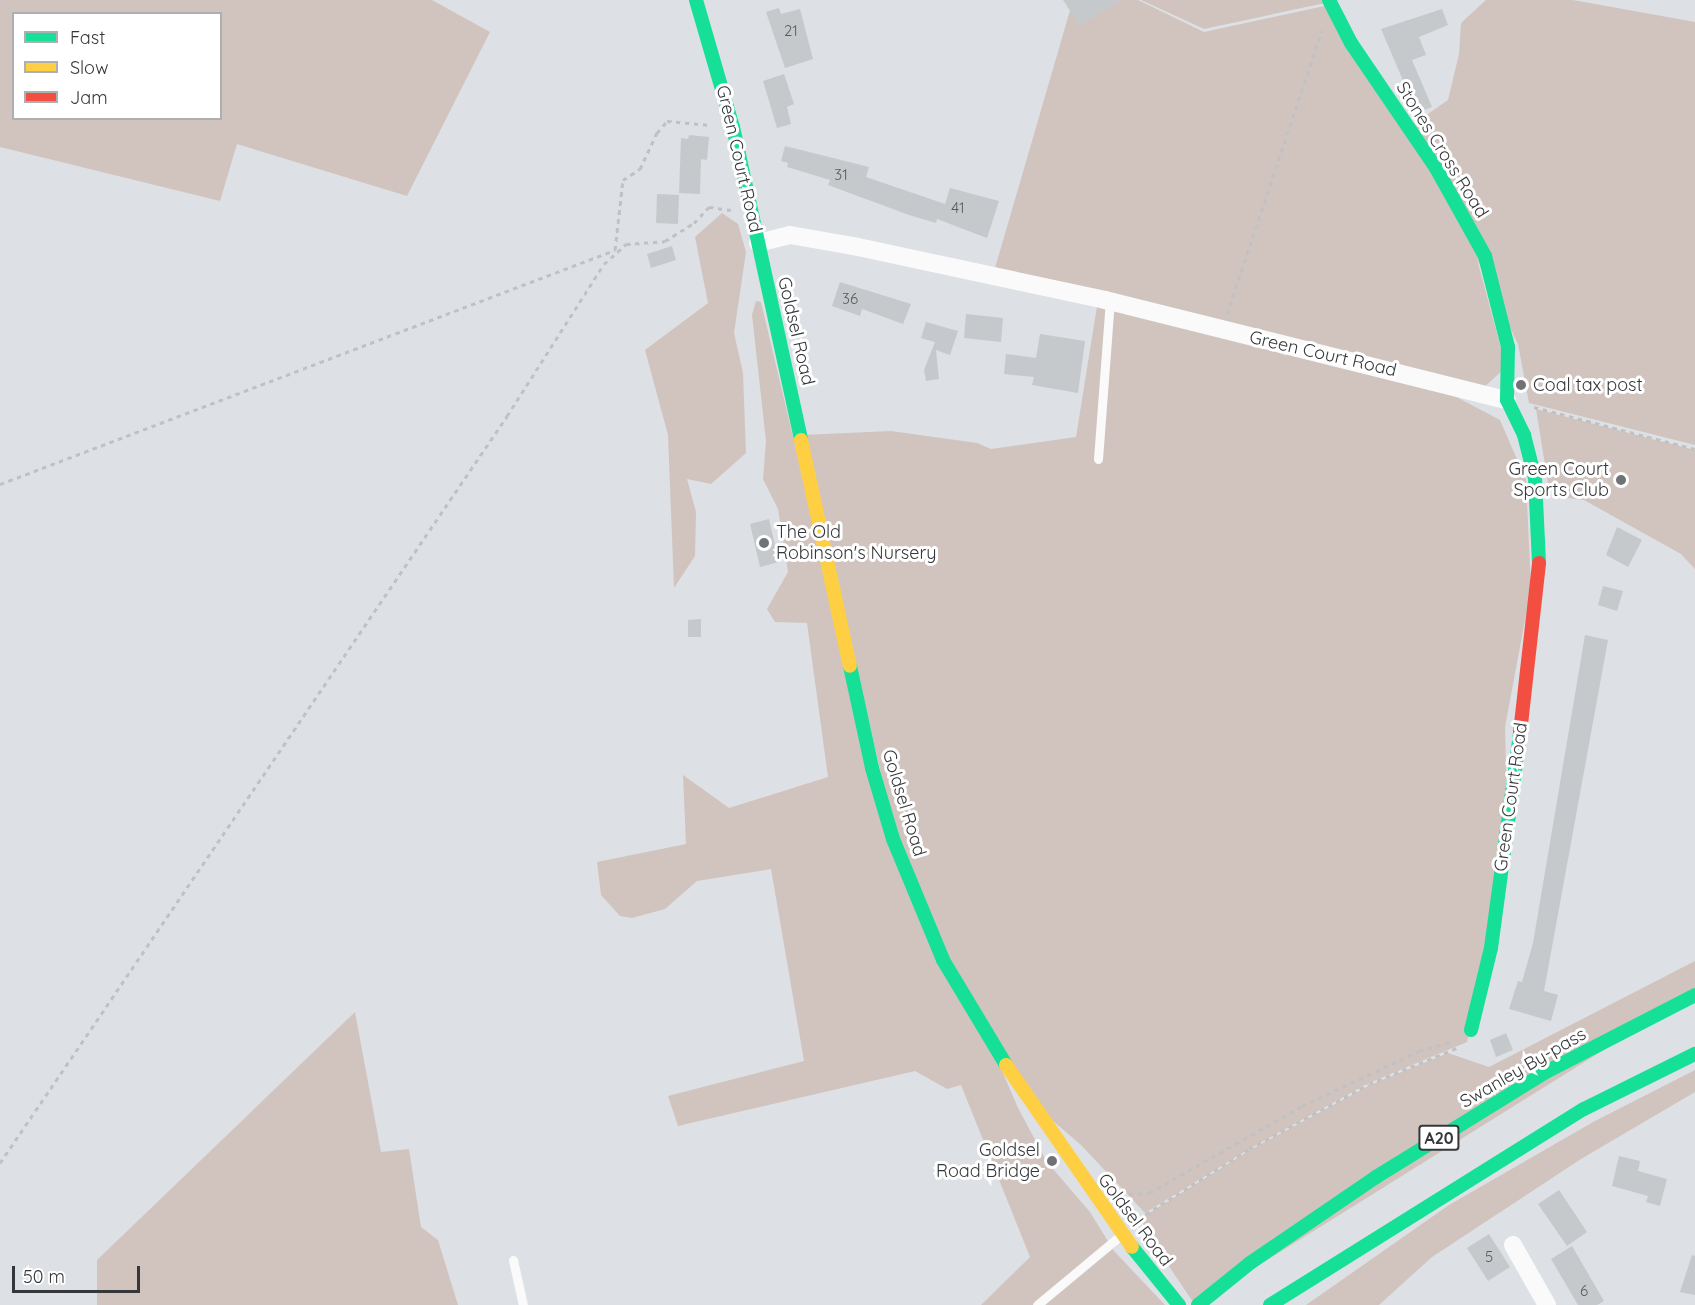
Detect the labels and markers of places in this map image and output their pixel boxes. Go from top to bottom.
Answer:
place label: Coal tax post [1533,374,1643,396]
marker: Coal tax post [1514,378,1528,392]
place label: Green Court Sports Club [1508,459,1609,502]
marker: Green Court Sports Club [1614,473,1628,487]
place label: The Old Robinson's Nursery [776,522,937,564]
marker: The Old Robinson's Nursery [757,536,771,550]
place label: Goldsel Road Bridge [936,1140,1040,1182]
marker: Goldsel Road Bridge [1045,1154,1059,1168]

